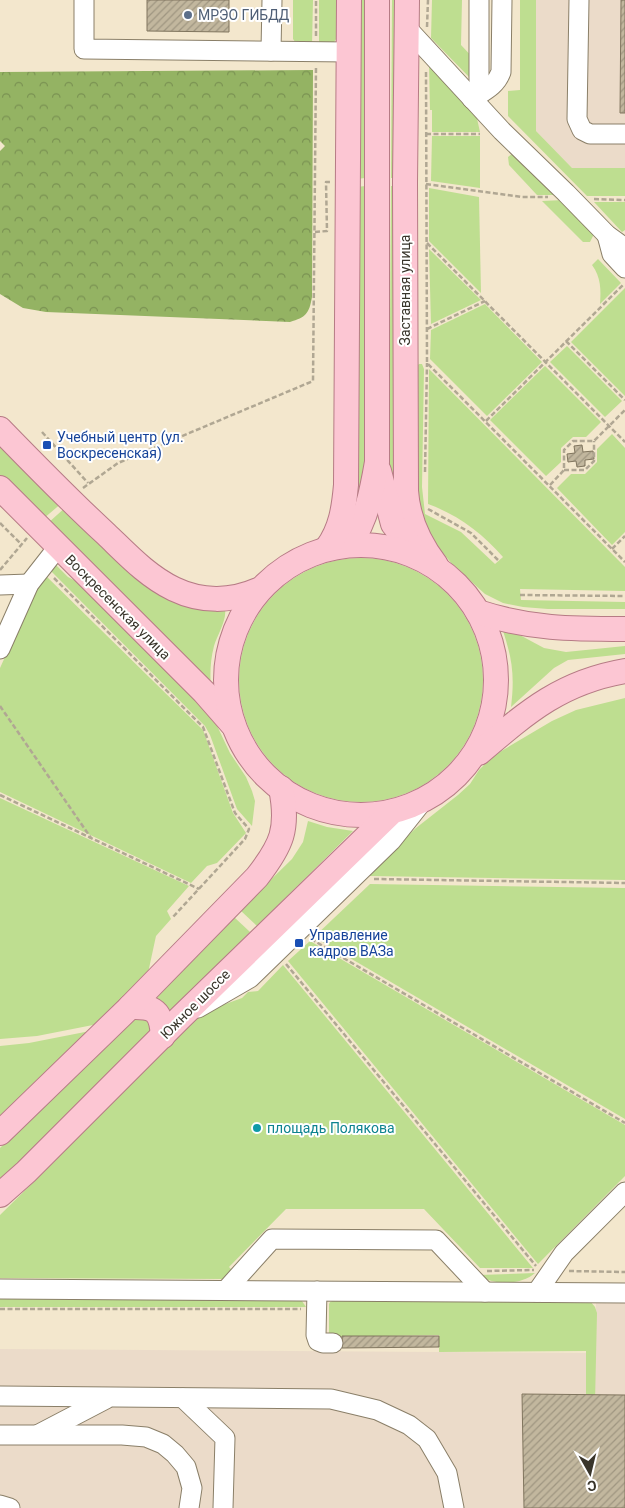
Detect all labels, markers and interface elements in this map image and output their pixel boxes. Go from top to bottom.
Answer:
place label: МРЭО ГИБДД [198,7,290,23]
marker: МРЭО ГИБДД [182,9,194,21]
street label: Заставная улица [397,235,413,345]
place label: Учебный центр (ул. Воскресенская) [57,429,184,462]
marker: Учебный центр (ул. Воскресенская) [41,439,53,451]
street label: Воскресенская улица [62,551,174,663]
place label: Управление кадров ВАЗа [309,927,394,959]
marker: Управление кадров ВАЗа [293,937,305,949]
street label: Южное шоссе [157,966,233,1042]
place label: площадь Полякова [267,1120,395,1136]
marker: площадь Полякова [251,1122,263,1134]
north arrow [565,1448,615,1498]
text: С [586,1477,597,1494]

